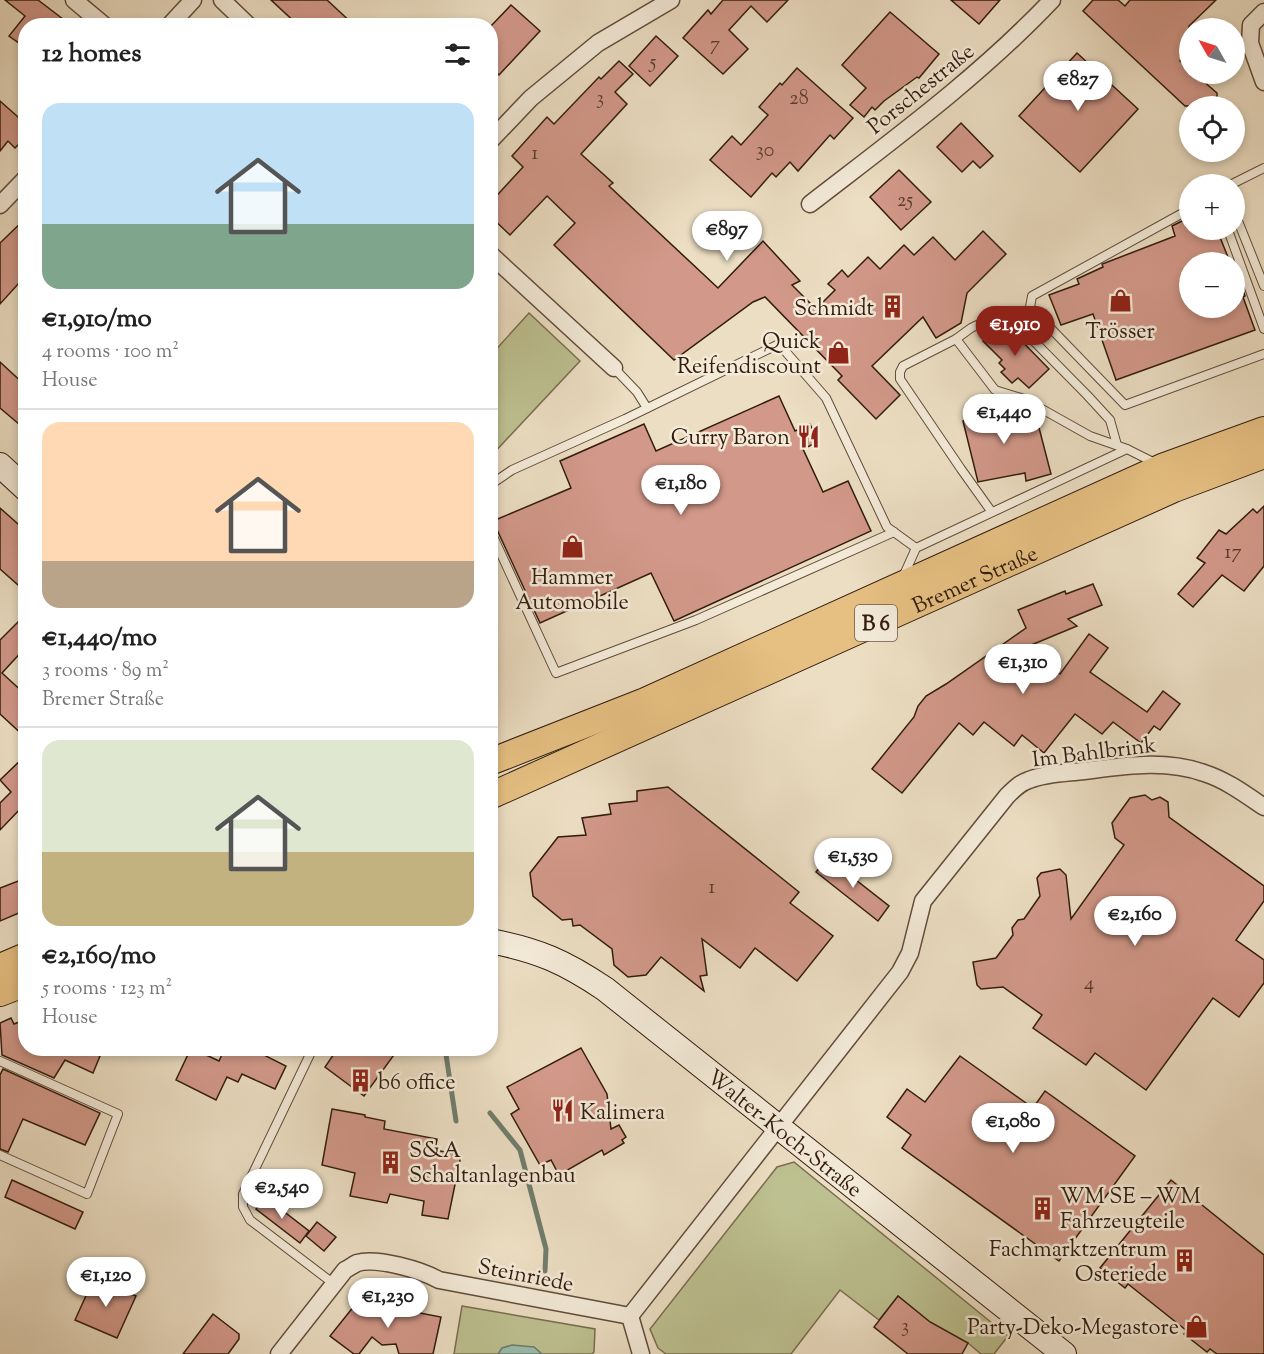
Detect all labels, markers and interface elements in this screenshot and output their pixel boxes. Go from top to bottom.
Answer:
north arrow [1179,18,1245,84]
map controls [1179,18,1245,318]
house number: 7 [710,31,720,60]
text: 12 homes [42,36,141,73]
street label: Porschestraße [861,37,982,144]
icon: filters [441,38,474,71]
house number: 5 [649,49,657,78]
pin: €827 [1042,61,1114,112]
text: €827 [1057,66,1099,95]
house number: 3 [596,85,604,114]
house number: 28 [789,85,809,114]
button: locate [1179,96,1245,162]
house number: 30 [756,137,774,166]
house number: 1 [532,140,539,169]
icon: home [204,142,312,250]
button: + [1179,174,1245,240]
house number: 25 [897,187,913,216]
pin: €897 [691,211,763,262]
text: €897 [706,216,748,245]
button: − [1179,252,1245,318]
shop icon: Trösser [1107,288,1133,314]
place label: Schmidt [794,294,874,326]
building icon: Schmidt [879,294,905,320]
text: €1,910/mo [42,301,152,338]
pin: €1,910 [966,306,1064,357]
text: €1,910 [990,311,1040,340]
place label: Trösser [1085,317,1155,349]
place label: Quick Reifendiscount [677,327,821,384]
text: 4 rooms · 100 m² [42,338,179,367]
shop icon: Quick Reifendiscount [826,340,852,366]
text: House [42,367,97,396]
pin: €1,440 [955,394,1053,445]
text: €1,440 [977,399,1031,428]
place label: Curry Baron [671,423,790,455]
restaurant icon: Curry Baron [795,423,821,449]
icon: home [204,461,312,569]
pin: €1,180 [632,465,730,516]
text: €1,180 [655,470,707,499]
shop icon: Hammer Automobile [559,534,585,560]
street label: Bremer Straße [908,539,1044,623]
house number: 17 [1225,539,1241,568]
place label: Hammer Automobile [515,563,629,620]
road number: B 6 [855,605,897,641]
text: €1,440/mo [42,620,157,657]
pin: €1,310 [974,644,1072,695]
text: €1,310 [998,649,1048,678]
text: 3 rooms · 89 m² [42,657,169,686]
text: Bremer Straße [42,686,164,715]
street label: Im Bahlbrink [1030,730,1158,777]
icon: home [204,779,312,887]
pin: €1,530 [804,838,902,889]
text: €1,530 [828,843,878,872]
house number: 1 [709,874,716,903]
pin: €2,160 [1086,896,1184,947]
text: €2,160 [1108,901,1162,930]
text: €2,160/mo [42,938,156,975]
house number: 4 [1084,970,1094,999]
text: 5 rooms · 123 m² [42,975,172,1004]
text: House [42,1004,97,1033]
street label: Walter-Koch-Straße [699,1063,868,1207]
building icon: b6 office [347,1068,373,1094]
place label: b6 office [378,1068,456,1100]
restaurant icon: Kalimera [549,1098,575,1124]
place label: Kalimera [580,1098,665,1130]
pin: €1,080 [964,1103,1062,1154]
text: €1,080 [986,1108,1040,1137]
place label: S&A Schaltanlagenbau [409,1136,576,1193]
building icon: S&A Schaltanlagenbau [378,1149,404,1175]
pin: €2,540 [233,1169,331,1220]
text: €2,540 [255,1174,309,1203]
place label: WM SE – WM Fahrzeugteile [1060,1182,1201,1239]
building icon: WM SE – WM Fahrzeugteile [1029,1195,1055,1221]
place label: Fachmarktzentrum Osteriede [989,1235,1167,1292]
building icon: Fachmarktzentrum Osteriede [1172,1248,1198,1274]
street label: Steinriede [475,1252,576,1302]
pin: €1,120 [57,1257,155,1308]
text: €1,120 [81,1262,131,1291]
pin: €1,230 [339,1278,437,1329]
text: €1,230 [362,1283,414,1312]
house number: 3 [901,1313,909,1342]
place label: Party-Deko-Megastore [967,1313,1179,1345]
shop icon: Party-Deko-Megastore [1184,1313,1210,1339]

